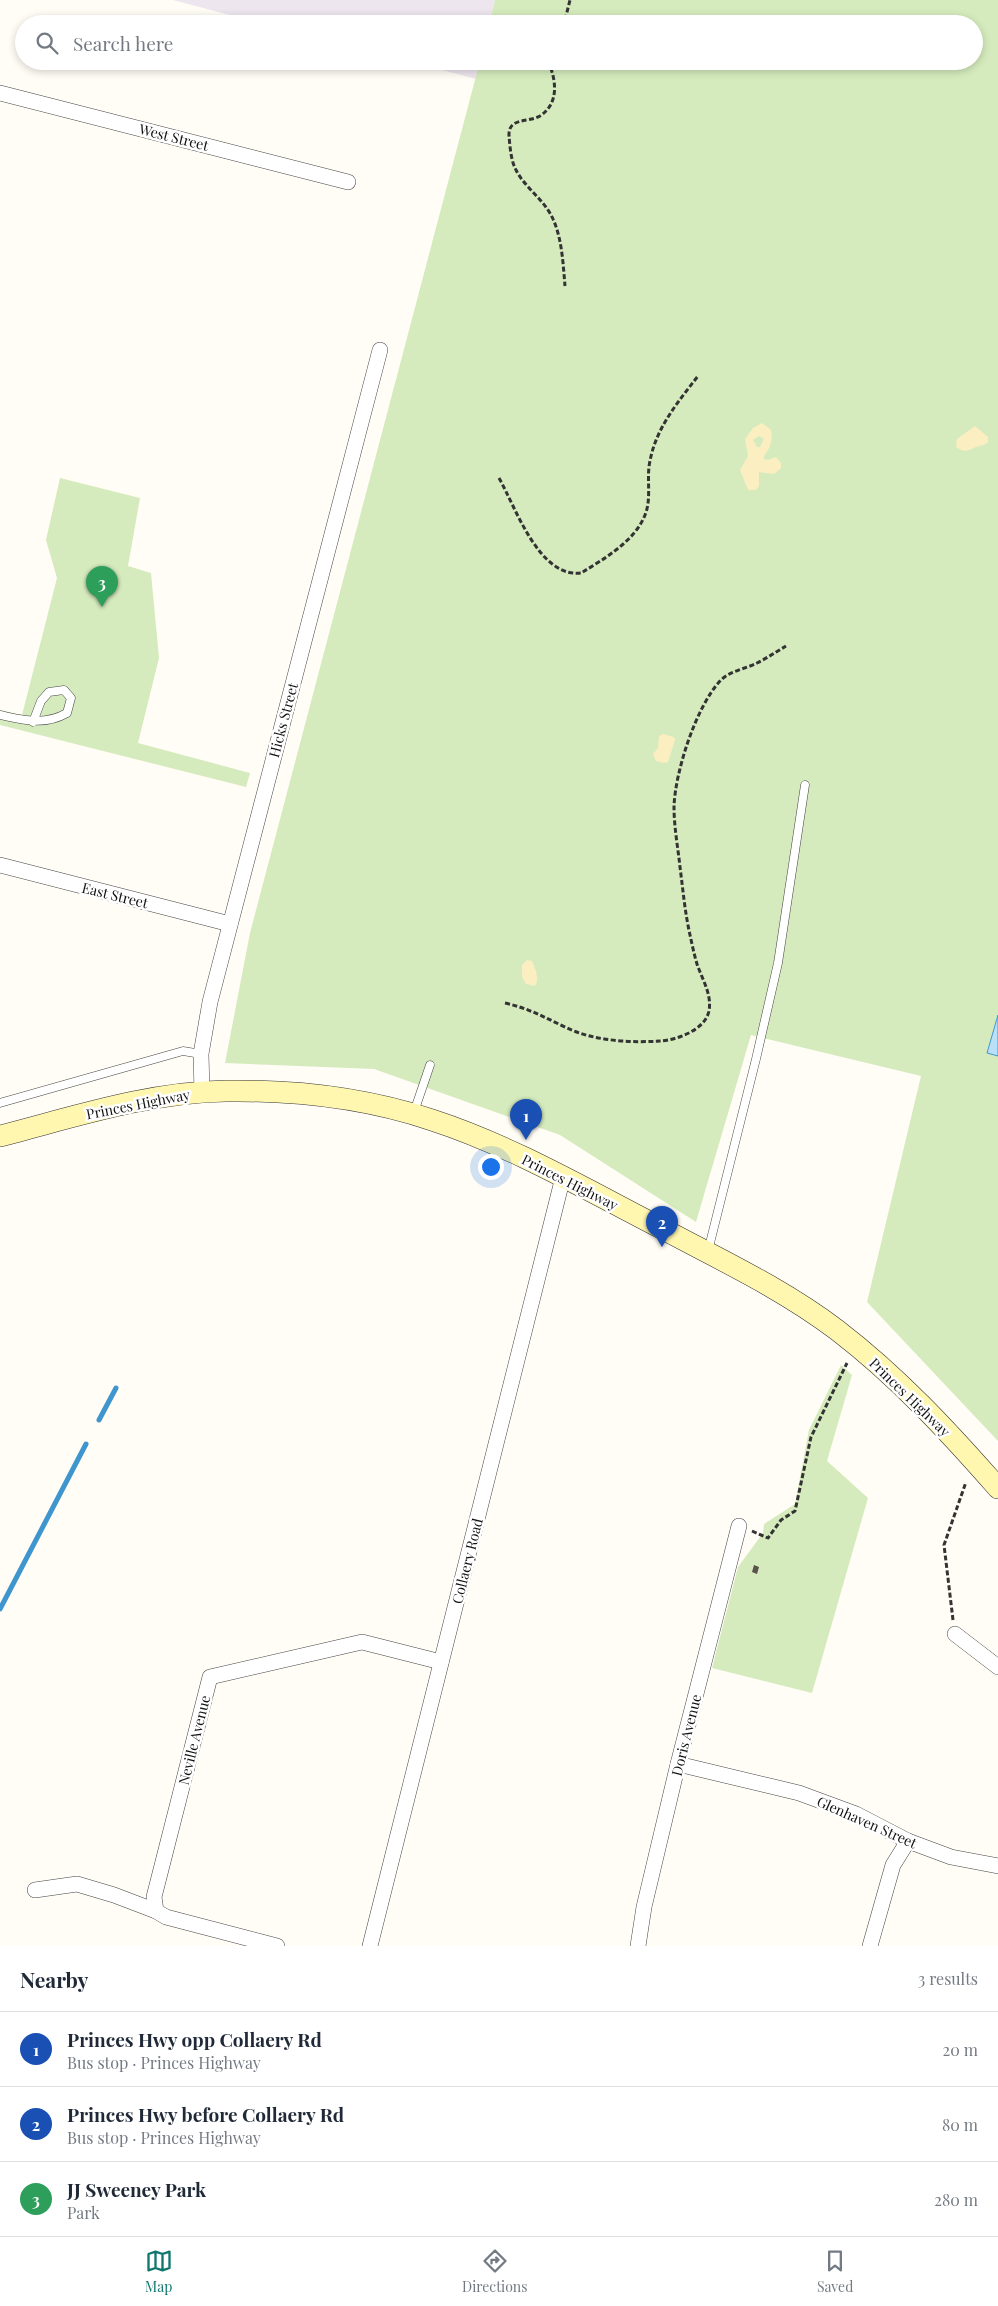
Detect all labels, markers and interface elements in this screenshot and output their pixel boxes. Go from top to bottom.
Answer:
search box [15,15,983,70]
icon: search [33,29,61,57]
text: Search here [73,30,173,56]
street label: West Street [136,119,212,155]
pin: 3 [86,566,118,607]
street label: Hicks Street [264,680,302,759]
street label: East Street [80,878,151,913]
street label: Princes Highway [84,1085,192,1123]
pin: 1 [510,1099,542,1140]
street label: Princes Highway [519,1150,621,1214]
your location [478,1154,504,1180]
pin: 2 [646,1206,678,1247]
street label: Princes Highway [866,1354,954,1440]
street label: Collaery Road [447,1516,487,1606]
street label: Doris Avenue [667,1692,705,1778]
street label: Neville Avenue [174,1693,214,1787]
street label: Glenhaven Street [814,1791,921,1853]
text: Nearby [20,1965,89,1993]
text: 3 results [918,1968,978,1989]
text: Princes Hwy opp Collaery Rd [67,2026,322,2052]
text: 1 [33,2039,39,2060]
text: 20 m [943,2039,978,2060]
text: Bus stop · Princes Highway [67,2052,261,2073]
text: Princes Hwy before Collaery Rd [67,2101,344,2127]
text: 2 [32,2114,40,2135]
text: 80 m [942,2114,978,2135]
text: Bus stop · Princes Highway [67,2127,261,2148]
text: JJ Sweeney Park [67,2176,206,2202]
text: 3 [32,2189,40,2210]
text: 280 m [934,2189,978,2210]
text: Park [67,2202,100,2223]
tab: Map [145,2247,173,2296]
tab: Directions [462,2247,528,2296]
tab: Saved [817,2247,853,2296]

